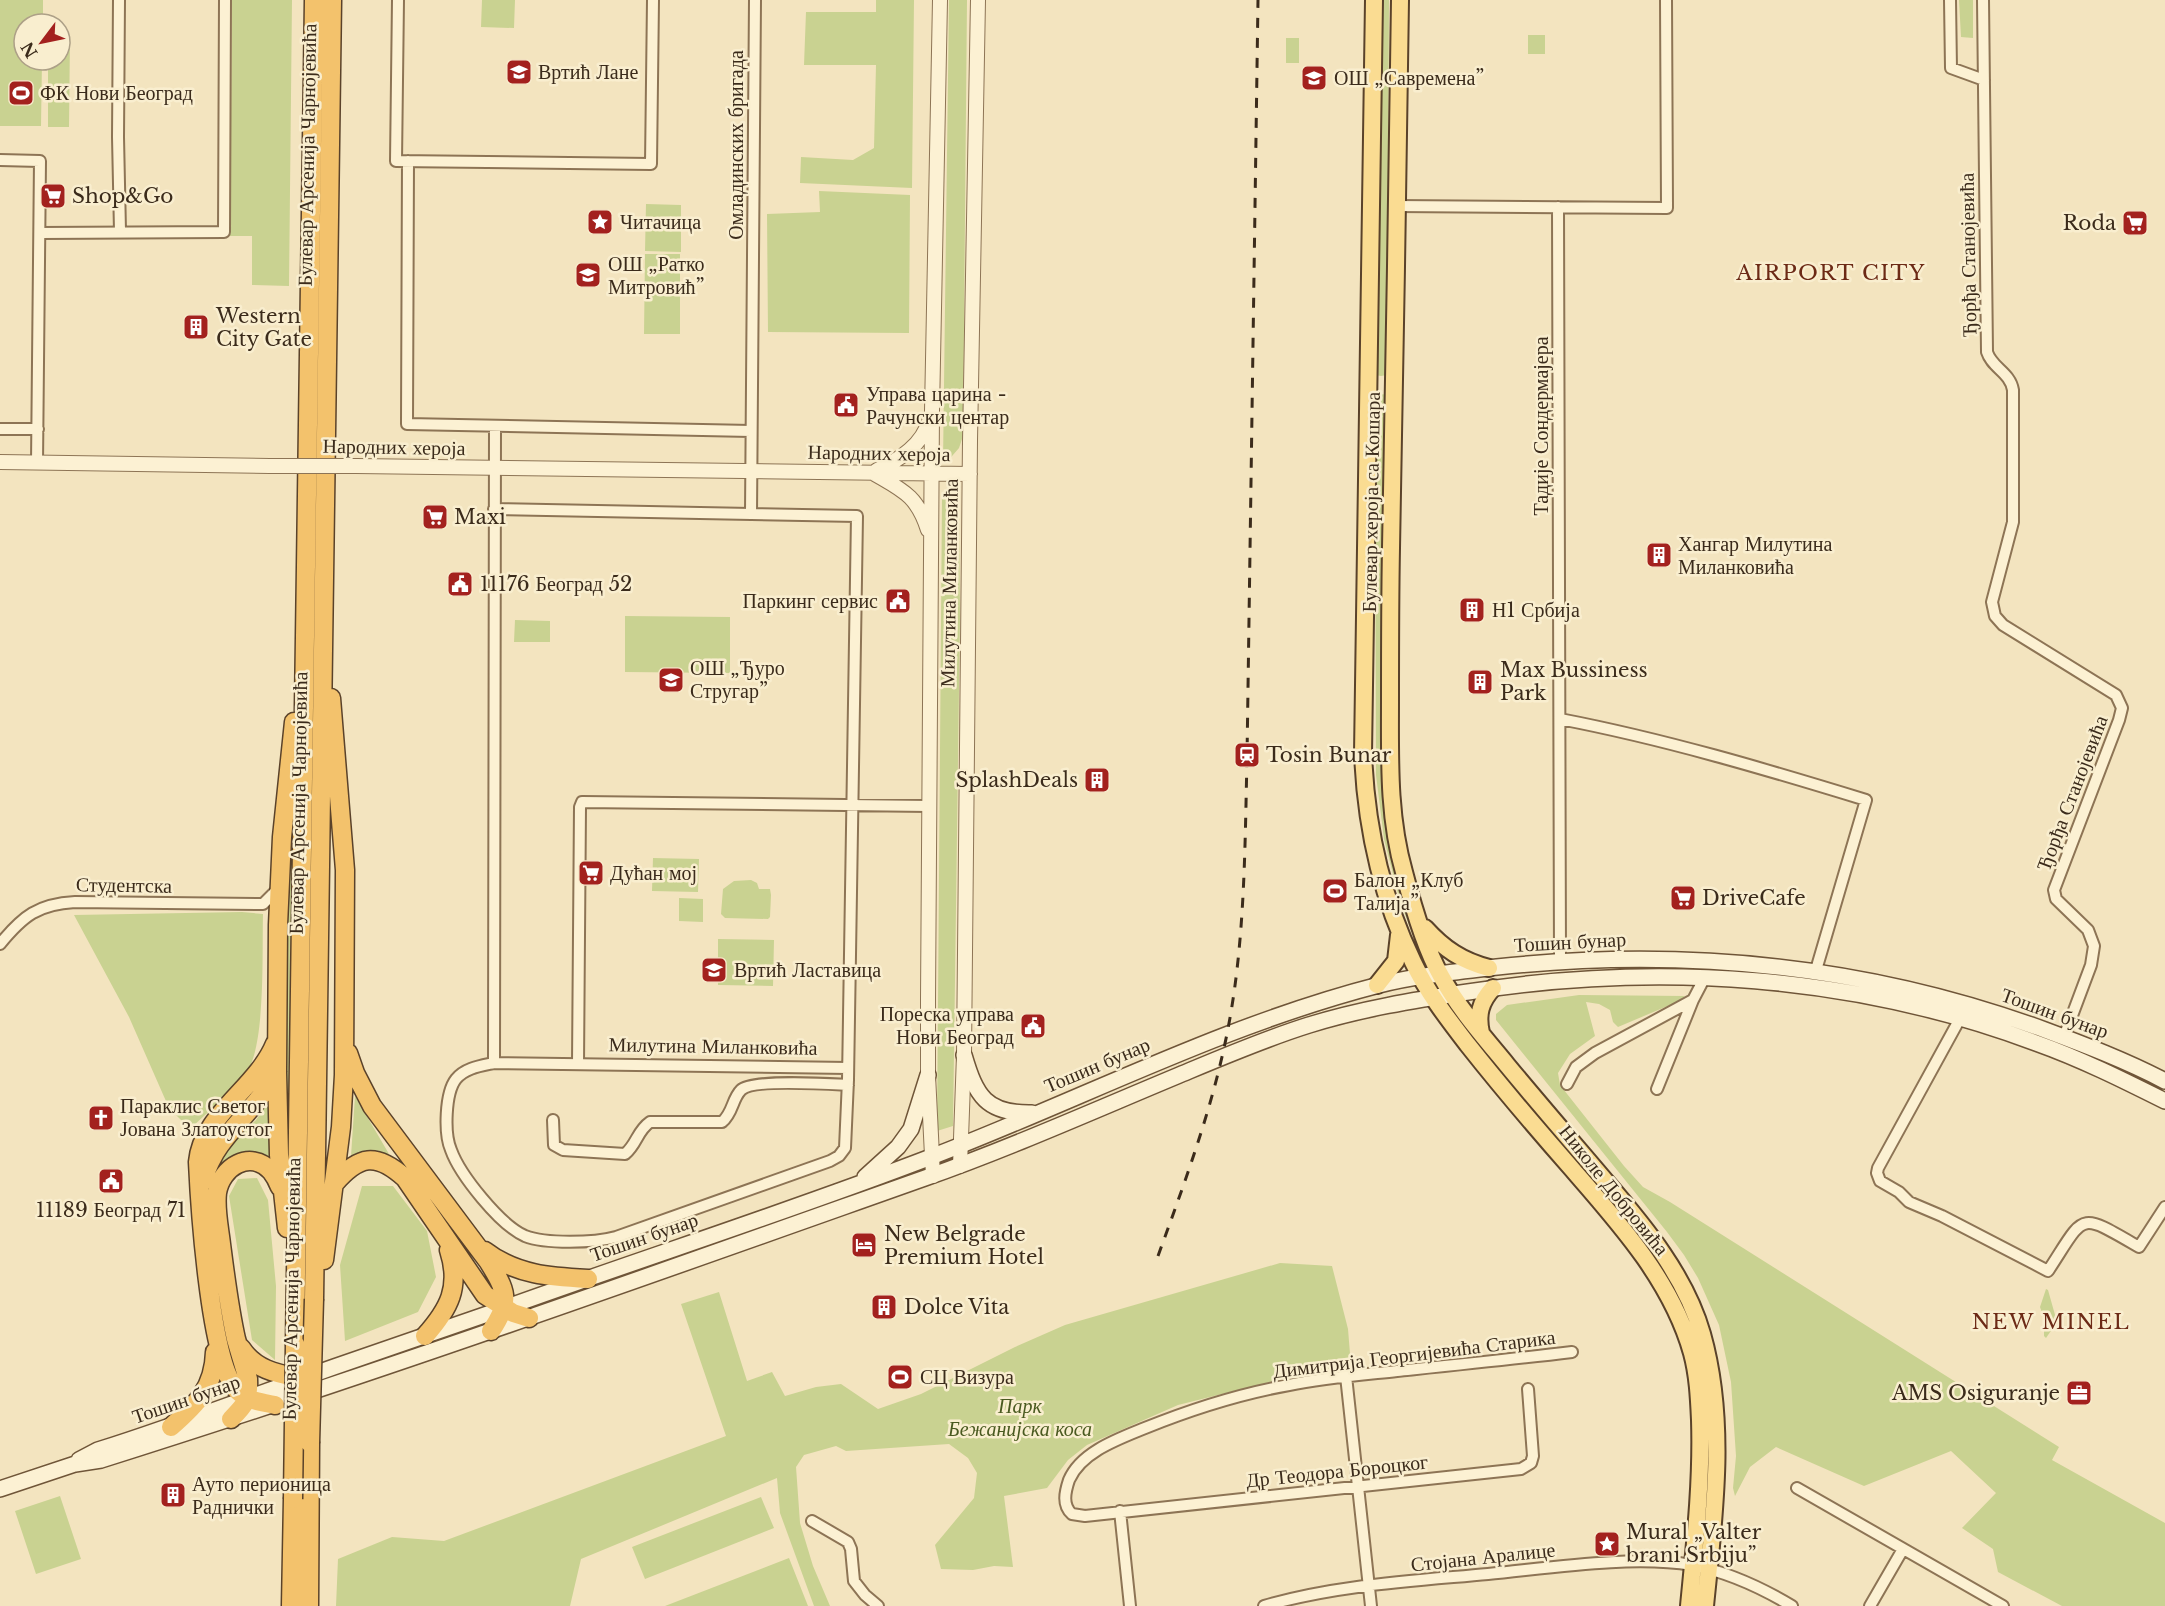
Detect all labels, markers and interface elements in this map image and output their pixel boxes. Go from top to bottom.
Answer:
north arrow [12,12,72,72]
street label: Булевар Арсенија Чарнојевића [293,23,321,287]
text: N [17,38,42,62]
street label: Омладинских бригада [724,50,748,240]
school or university icon: Вртић Лане [504,57,534,87]
place label: Вртић Лане [538,60,638,84]
school or university icon: ОШ „Савремена” [1299,63,1329,93]
place label: ОШ „Савремена” [1334,66,1484,90]
sports icon: ФК Нови Београд [6,78,36,108]
place label: ФК Нови Београд [40,81,193,105]
street label: Ђорђа Станојевића [1955,172,1981,337]
supermarket icon: Shop&Go [38,181,68,211]
place label: Shop&Go [72,184,173,208]
place icon: Читачица [585,207,615,237]
supermarket icon: Roda [2120,208,2150,238]
place label: Читачица [620,210,701,234]
place label: Roda [2063,211,2117,235]
place label: ОШ „Ратко Митровић” [608,252,705,299]
school or university icon: ОШ „Ратко Митровић” [573,260,603,290]
district label: AIRPORT CITY [1735,260,1926,286]
place label: Western City Gate [215,304,312,351]
building icon: Western City Gate [181,312,211,342]
street label: Тадије Сондермајера [1529,336,1553,516]
place label: Управа царина - Рачунски центар [866,382,1009,429]
public building icon: Управа царина - Рачунски центар [831,390,861,420]
street label: Булевар хероја са Кошара [1357,391,1385,612]
street label: Народних хероја [322,434,466,460]
street label: Народних хероја [807,440,951,466]
street label: Милутина Миланковића [935,478,963,688]
supermarket icon: Maxi [420,502,450,532]
place label: Maxi [454,505,506,529]
place label: Хангар Милутина Миланковића [1678,532,1832,579]
building icon: Хангар Милутина Миланковића [1644,540,1674,570]
public building icon: 11176 Београд 52 [445,569,475,599]
place label: 11176 Београд 52 [480,572,632,596]
public building icon: Паркинг сервис [883,586,913,616]
place label: Паркинг сервис [743,589,878,613]
building icon: Н1 Србија [1457,595,1487,625]
place label: Н1 Србија [1492,598,1580,622]
place label: ОШ „Ђуро Стругар” [690,656,785,703]
place label: Max Bussiness Park [1500,658,1648,705]
school or university icon: ОШ „Ђуро Стругар” [656,665,686,695]
building icon: Max Bussiness Park [1465,667,1495,697]
street label: Булевар Арсенија Чарнојевића [284,671,312,935]
street label: Ђорђа Станојевића [2031,712,2113,874]
station icon: Tosin Bunar [1232,740,1262,770]
place label: Tosin Bunar [1266,743,1392,767]
building icon: SplashDeals [1082,765,1112,795]
place label: SplashDeals [955,768,1078,792]
supermarket icon: Дућан мој [576,858,606,888]
place label: Дућан мој [610,861,697,885]
place label: Балон „Клуб Талија” [1354,868,1464,915]
street label: Студентска [76,872,172,898]
sports icon: Балон „Клуб Талија” [1320,876,1350,906]
supermarket icon: DriveCafe [1668,883,1698,913]
place label: DriveCafe [1702,886,1806,910]
street label: Тошин бунар [1513,927,1627,957]
school or university icon: Вртић Ластавица [699,955,729,985]
place label: Вртић Ластавица [734,958,881,982]
street label: Тошин бунар [1998,983,2112,1043]
place label: Пореска управа Нови Београд [880,1002,1014,1049]
public building icon: Пореска управа Нови Београд [1018,1011,1048,1041]
street label: Милутина Миланковића [608,1032,818,1060]
street label: Тошин бунар [1041,1032,1153,1098]
place label: Параклис Светог Јована Златоустог [120,1094,273,1141]
church icon: Параклис Светог Јована Златоустог [86,1103,116,1133]
street label: Николе Добровића [1554,1120,1674,1260]
street label: Булевар Арсенија Чарнојевића [277,1157,305,1421]
public building icon: 11189 Београд 71 [96,1166,126,1196]
place label: 11189 Београд 71 [36,1198,186,1222]
street label: Тошин бунар [587,1207,701,1267]
place label: New Belgrade Premium Hotel [884,1222,1044,1269]
hotel icon: New Belgrade Premium Hotel [849,1230,879,1260]
building icon: Dolce Vita [869,1292,899,1322]
place label: Dolce Vita [904,1295,1010,1319]
district label: NEW MINEL [1972,1309,2130,1335]
street label: Димитрија Георгијевића Старика [1271,1325,1557,1383]
sports icon: СЦ Визура [885,1362,915,1392]
place label: СЦ Визура [920,1365,1014,1389]
street label: Тошин бунар [129,1369,243,1429]
office icon: AMS Osiguranje [2064,1378,2094,1408]
place label: AMS Osiguranje [1891,1381,2060,1405]
park label: Парк Бежанијска коса [947,1394,1092,1441]
street label: Др Теодора Бороцког [1245,1449,1429,1493]
place label: Ауто перионица Раднички [192,1472,331,1519]
building icon: Ауто перионица Раднички [158,1480,188,1510]
place label: Mural „Valter brani Srbiju” [1625,1520,1762,1567]
place icon: Mural „Valter brani Srbiju” [1592,1529,1622,1559]
street label: Стојана Аралице [1410,1537,1557,1577]

